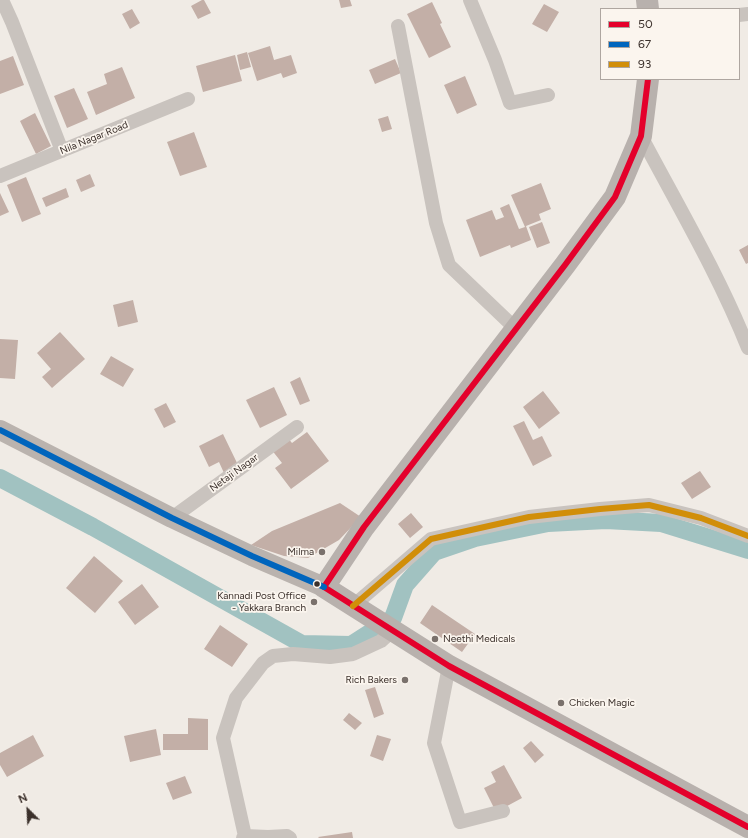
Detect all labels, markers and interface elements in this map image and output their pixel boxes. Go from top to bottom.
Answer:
legend [600,8,740,80]
text: 50 [638,17,653,31]
text: 67 [638,37,651,51]
text: 93 [638,57,651,71]
street label: Nila Nagar Road [58,119,130,157]
street label: Netaji Nagar [208,451,260,495]
place label: Milma [287,546,314,558]
marker: Milma [317,547,327,557]
unlabelled marker [312,579,322,589]
place label: Kannadi Post Office - Yakkara Branch [217,590,306,614]
marker: Kannadi Post Office - Yakkara Branch [309,597,319,607]
place label: Neethi Medicals [443,633,515,645]
marker: Neethi Medicals [430,634,440,644]
place label: Rich Bakers [346,674,397,686]
marker: Rich Bakers [400,675,410,685]
place label: Chicken Magic [569,697,635,709]
marker: Chicken Magic [556,698,566,708]
north arrow [8,790,48,830]
text: N [16,791,29,806]

